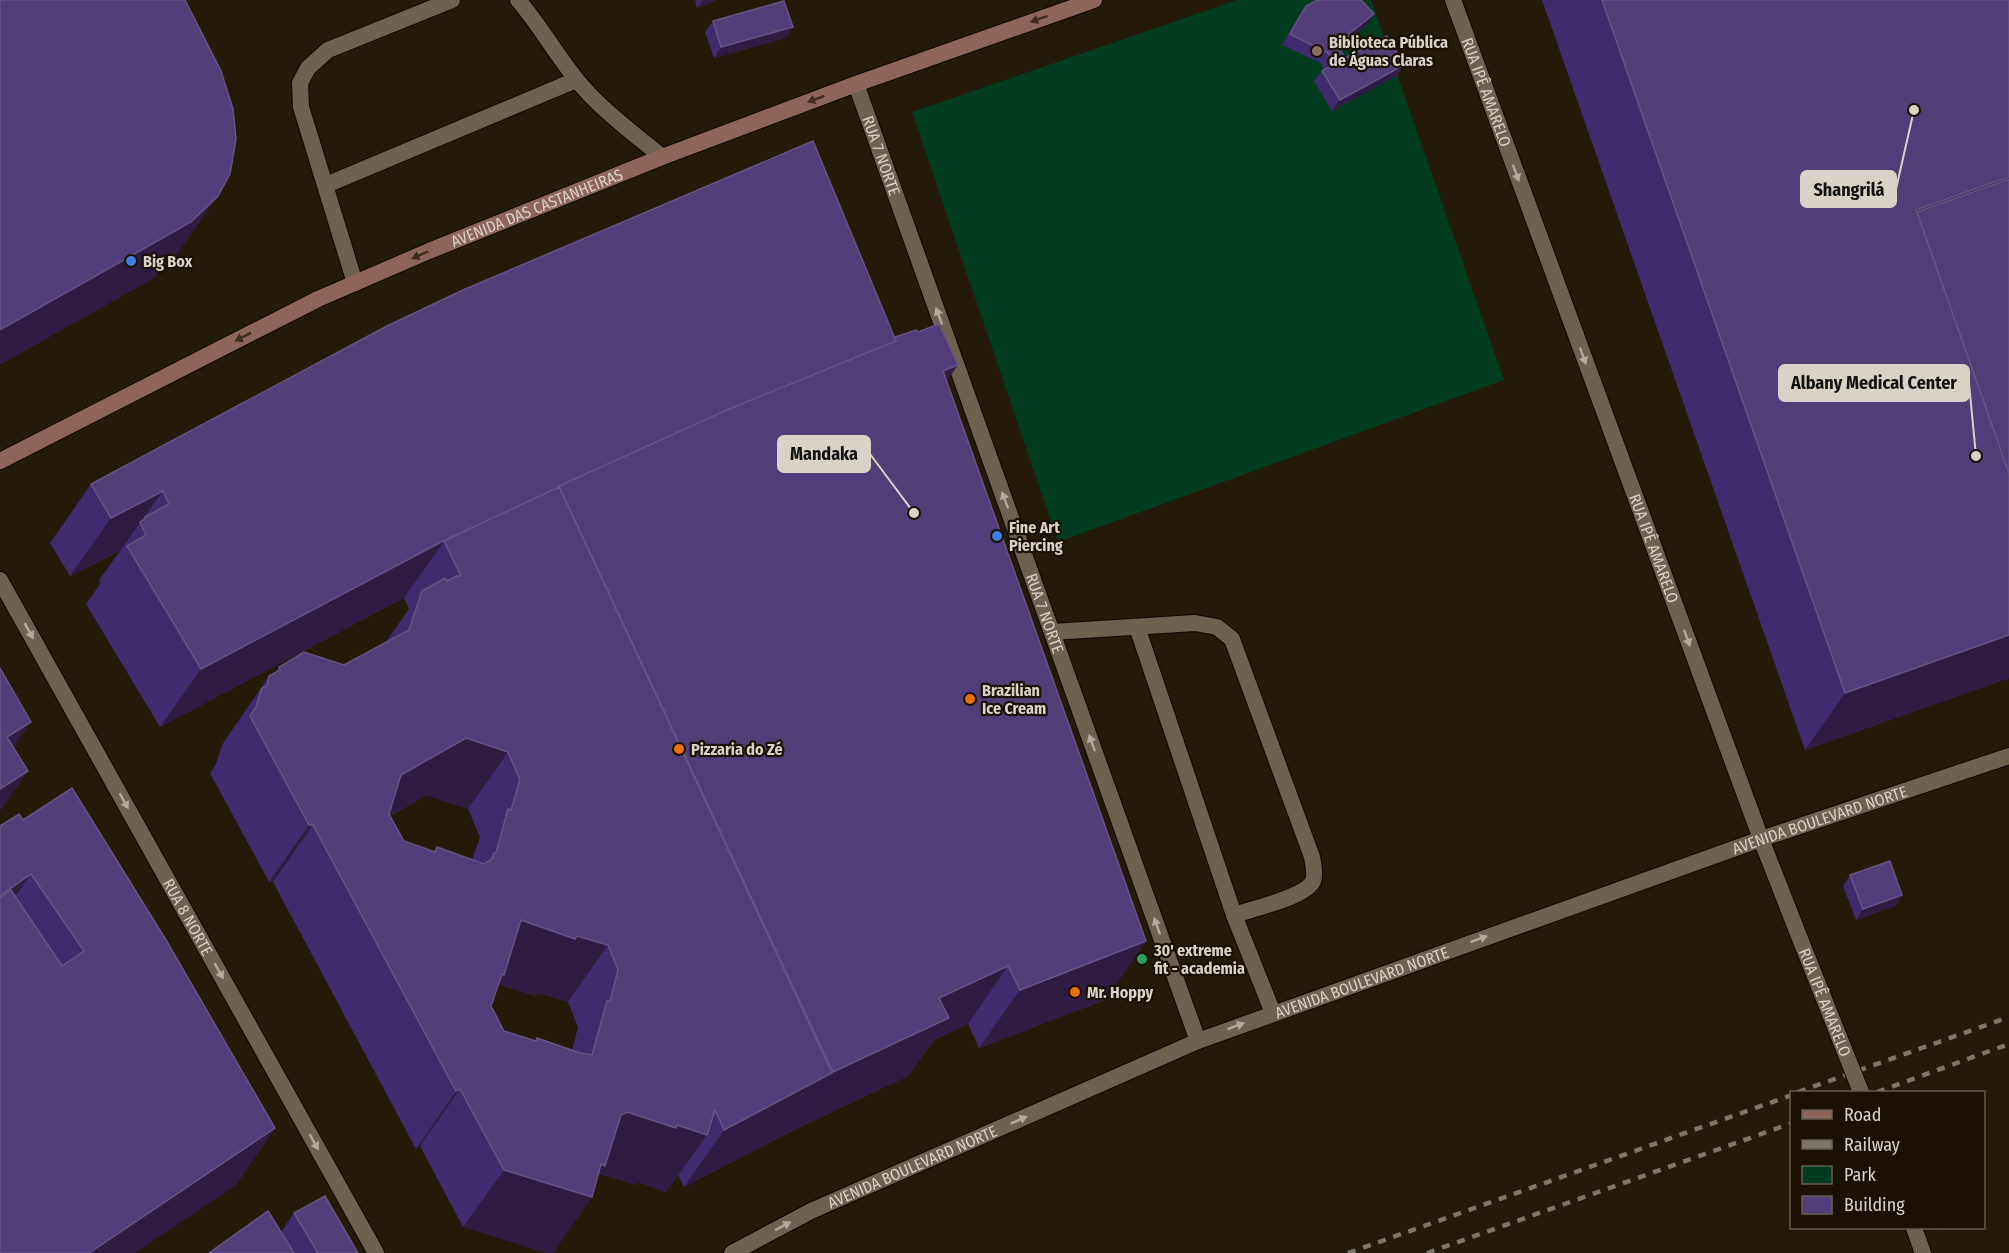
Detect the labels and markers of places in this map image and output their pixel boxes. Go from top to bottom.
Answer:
place label: Biblioteca Pública de Águas Claras [1329,33,1448,70]
marker: Biblioteca Pública de Águas Claras [1310,44,1324,58]
callout: Shangrilá [1801,171,1896,207]
place label: Big Box [143,252,193,271]
marker: Big Box [124,254,138,268]
callout: Albany Medical Center [1779,365,1969,401]
callout: Mandaka [778,436,870,472]
place label: Fine Art Piercing [1009,518,1063,555]
marker: Fine Art Piercing [990,529,1004,543]
place label: Brazilian Ice Cream [982,681,1046,718]
marker: Brazilian Ice Cream [963,692,977,706]
place label: Pizzaria do Zé [691,740,783,759]
marker: Pizzaria do Zé [672,742,686,756]
place label: 30' extreme fit - academia [1153,941,1245,978]
marker: 30' extreme fit - academia [1135,952,1149,966]
place label: Mr. Hoppy [1087,983,1154,1002]
marker: Mr. Hoppy [1068,985,1082,999]

